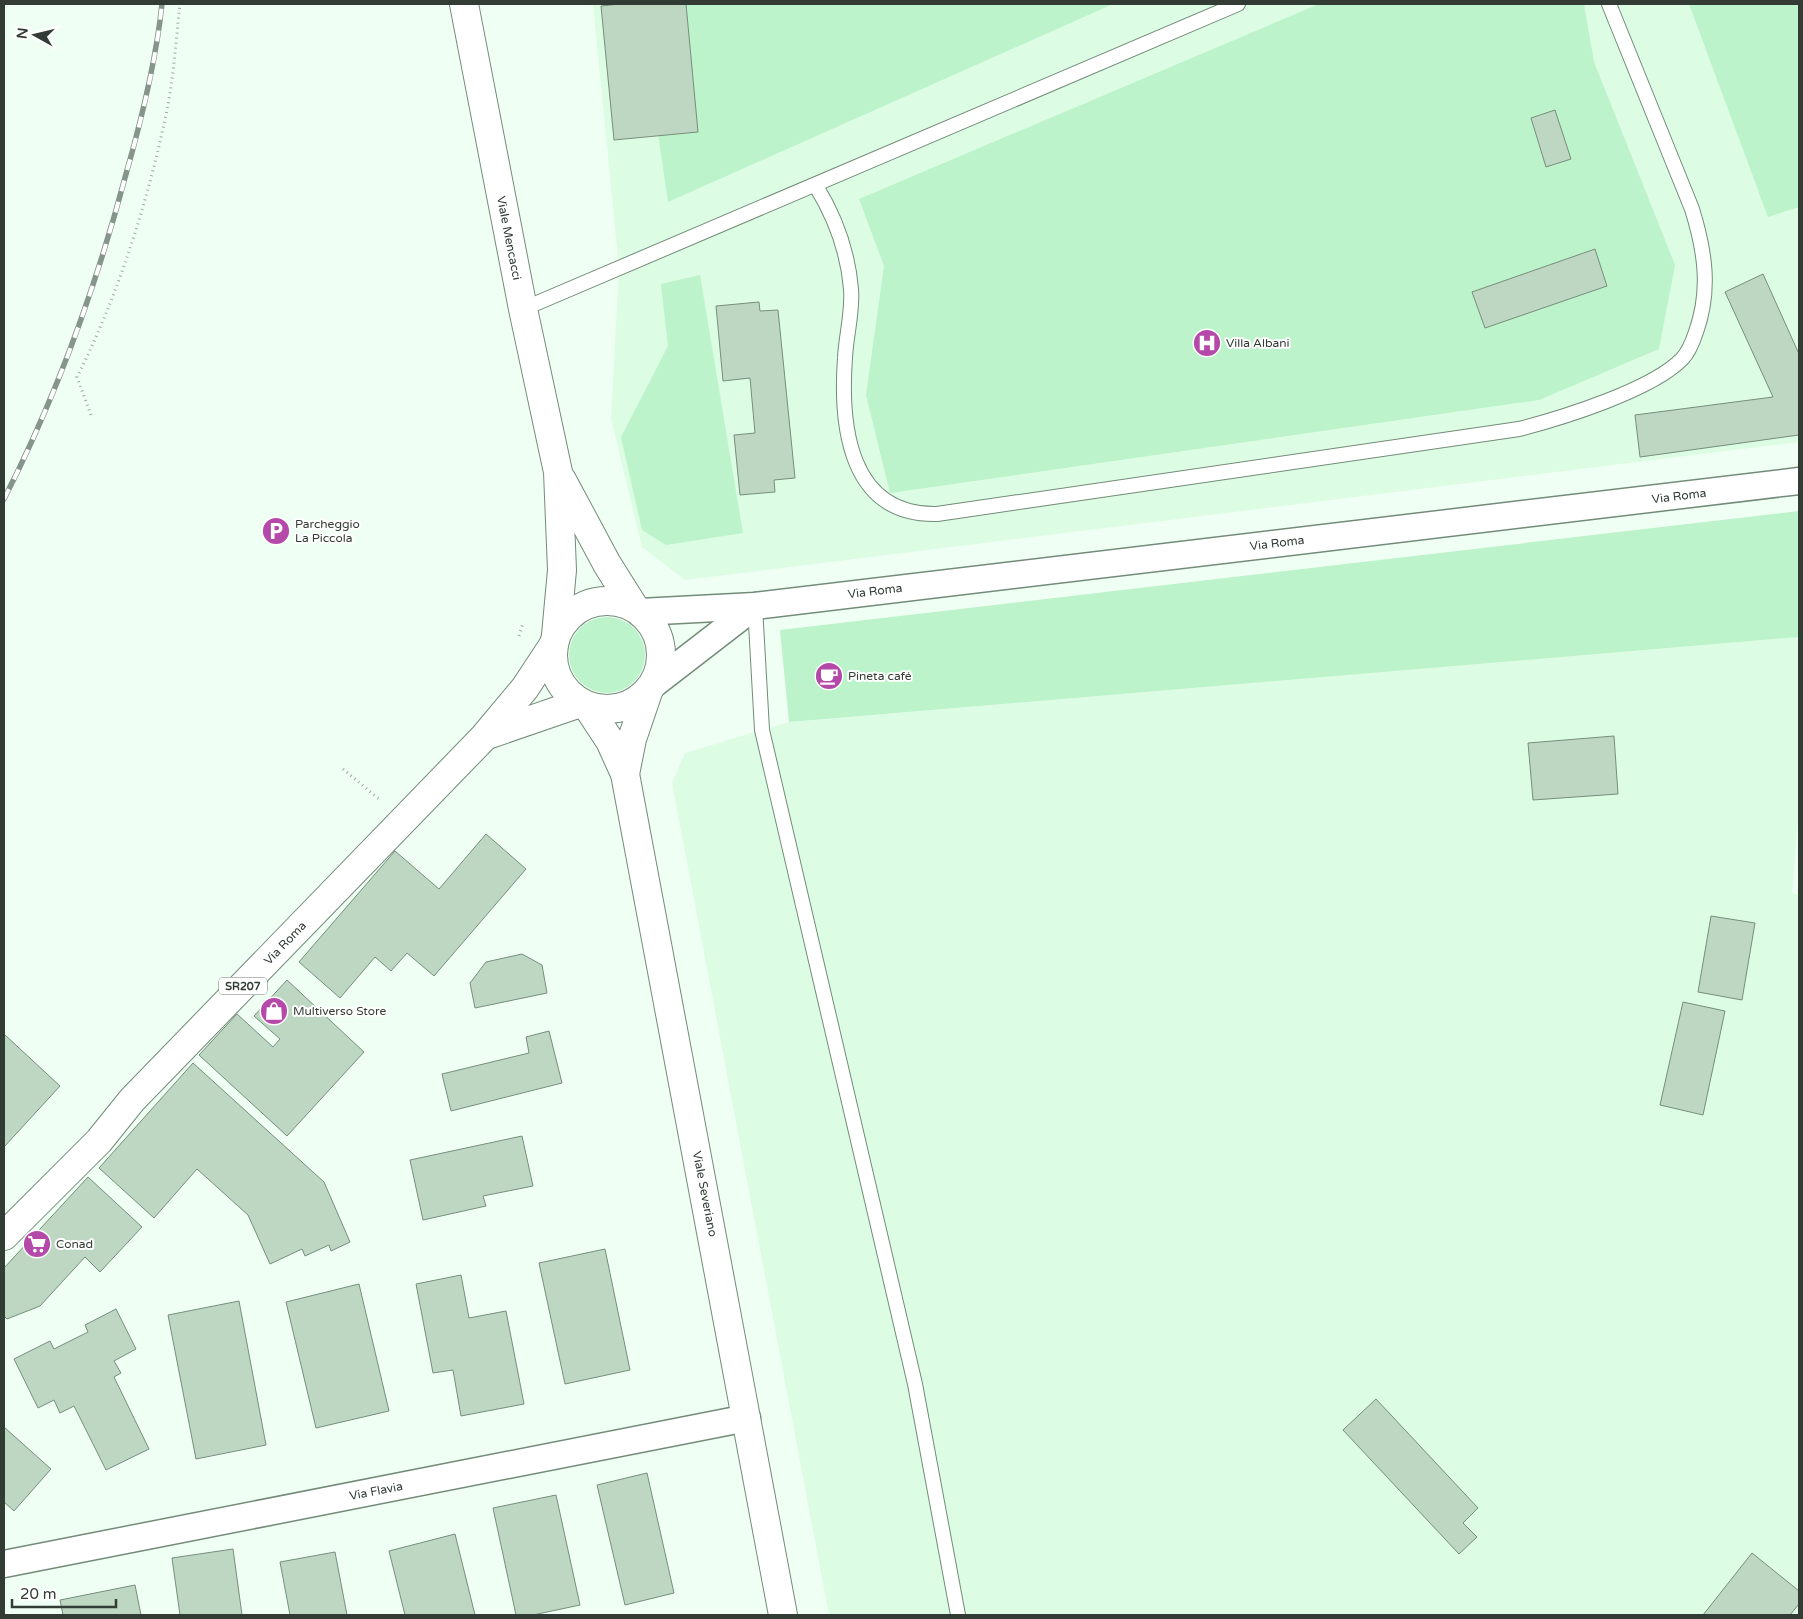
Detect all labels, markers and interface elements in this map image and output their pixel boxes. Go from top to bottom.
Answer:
north arrow [10,10,60,60]
text: N [13,27,32,40]
street label: Viale Mencacci [494,195,524,281]
hospital icon: Villa Albani [1192,328,1222,358]
place label: Villa Albani [1226,336,1290,350]
street label: Via Roma [1651,486,1707,506]
parking icon: Parcheggio La Piccola [261,516,291,546]
place label: Parcheggio La Piccola [295,517,360,545]
street label: Via Roma [1249,533,1305,553]
street label: Via Roma [847,581,903,601]
cafe icon: Pineta café [814,661,844,691]
place label: Pineta café [848,669,912,683]
street label: Via Roma [261,918,309,968]
road number: SR207 [219,978,267,994]
shop icon: Multiverso Store [259,996,289,1026]
place label: Multiverso Store [293,1004,386,1018]
street label: Viale Severiano [690,1150,720,1238]
supermarket icon: Conad [22,1229,52,1259]
place label: Conad [56,1237,93,1251]
street label: Via Flavia [348,1479,404,1503]
scale bar [12,1576,116,1608]
text: 20 m [20,1585,57,1603]

